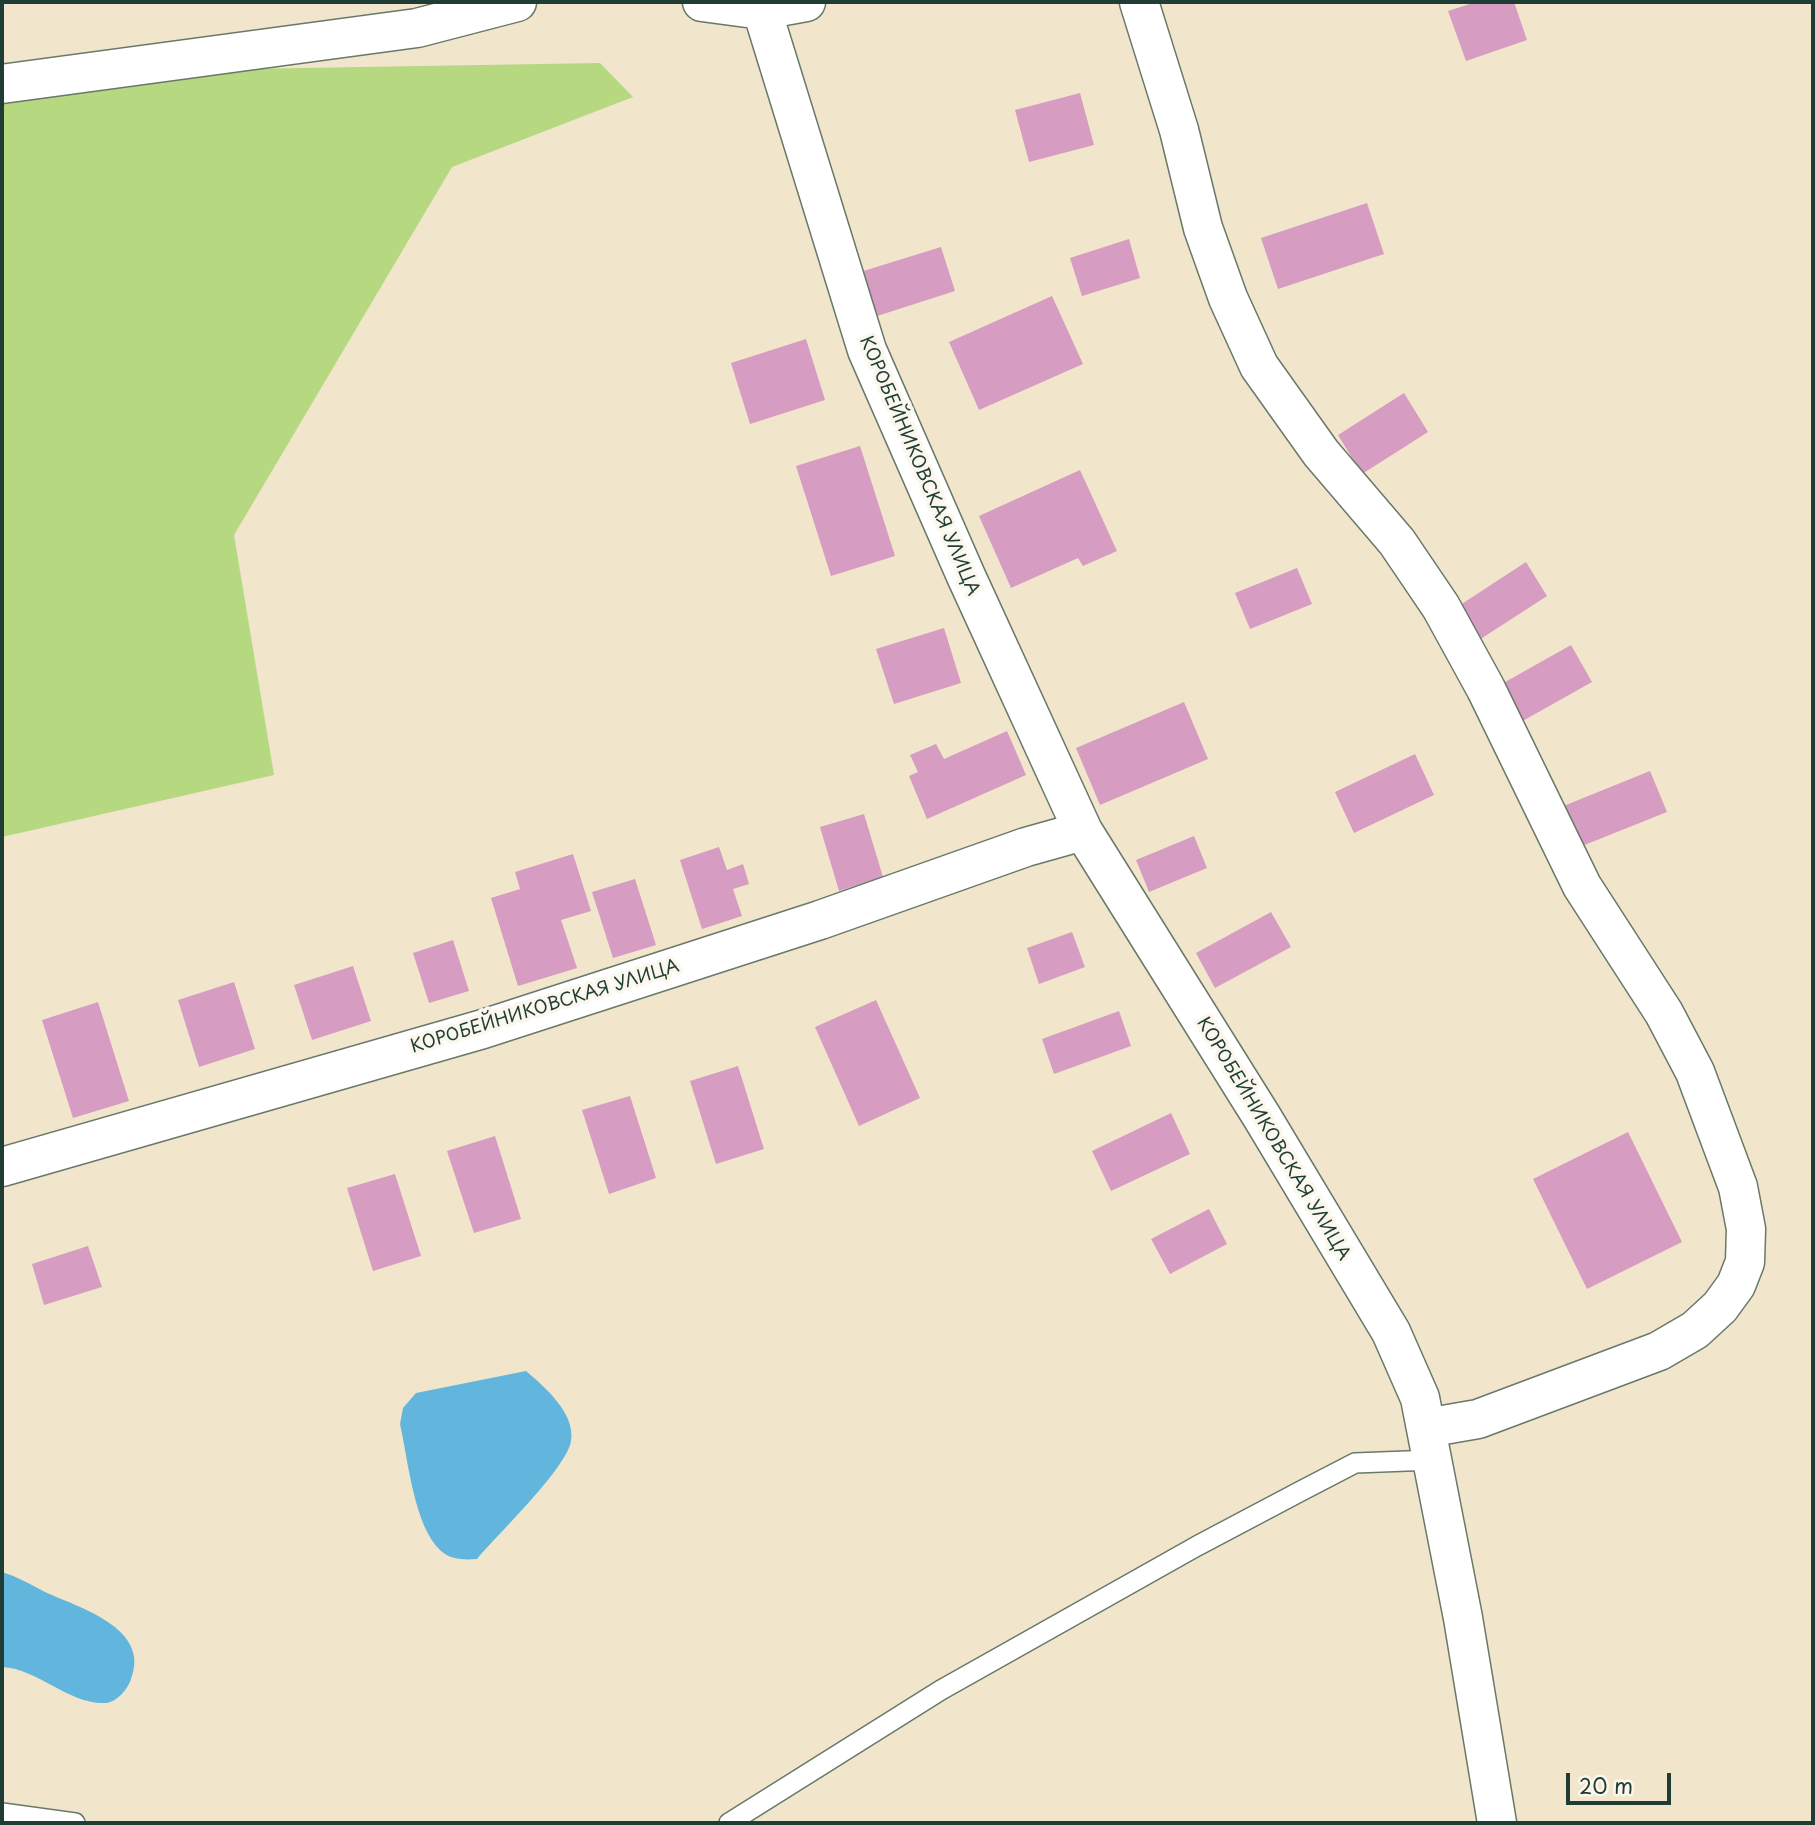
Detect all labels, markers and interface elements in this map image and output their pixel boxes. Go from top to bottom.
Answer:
street label: КОРОБЕЙНИКОВСКАЯ УЛИЦА [854,333,984,599]
street label: КОРОБЕЙНИКОВСКАЯ УЛИЦА [408,956,682,1058]
street label: КОРОБЕЙНИКОВСКАЯ УЛИЦА [1192,1014,1354,1264]
scale bar [1570,1758,1675,1802]
text: 20 m [1579,1769,1633,1801]

